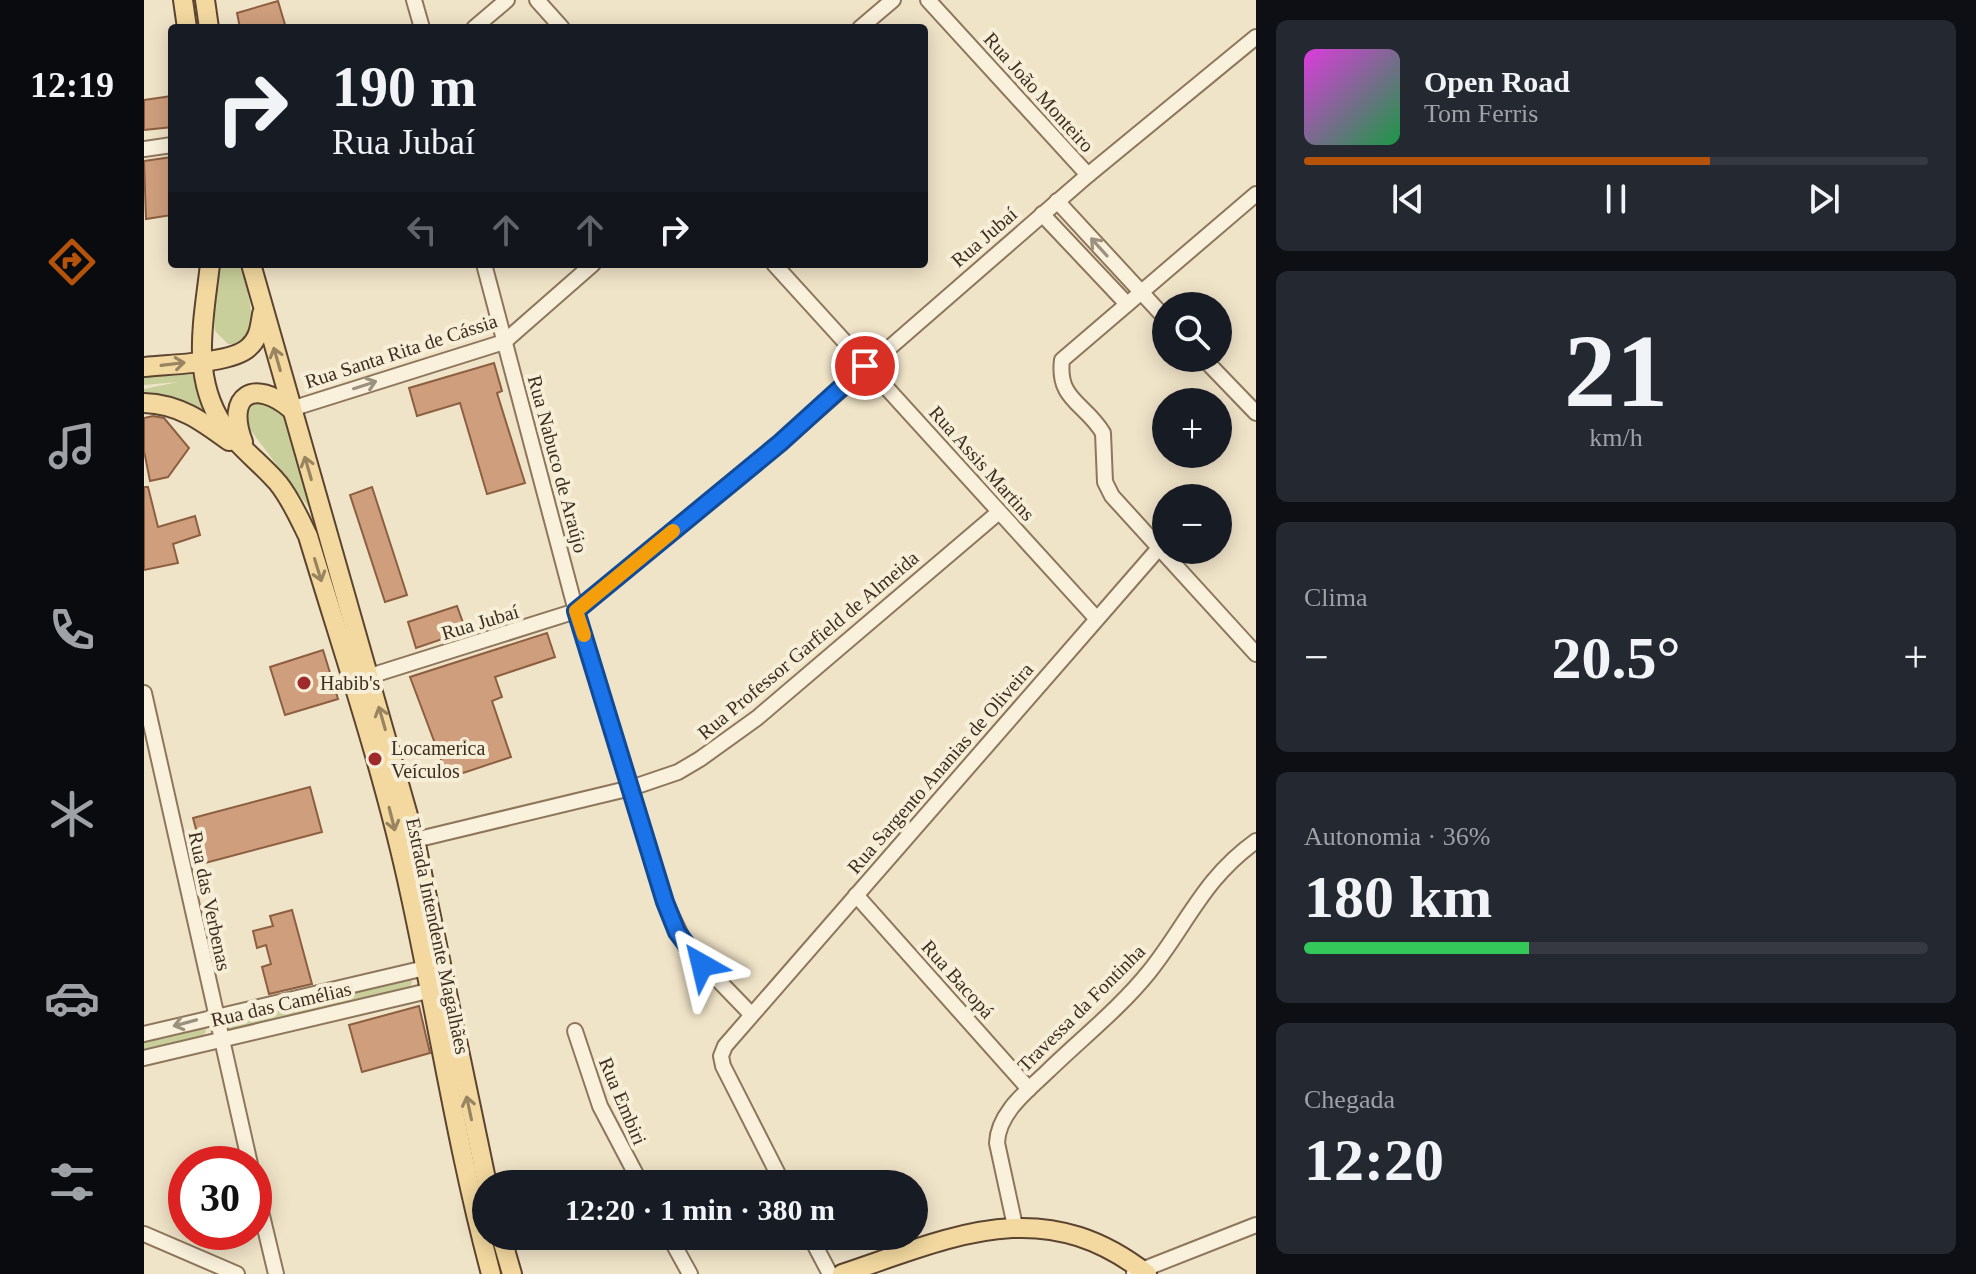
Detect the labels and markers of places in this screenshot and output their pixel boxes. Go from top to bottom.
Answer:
pin [831,332,899,400]
place label: Habib's [320,672,380,694]
marker: Habib's [295,674,313,692]
place label: Locamerica Veículos [391,737,485,782]
marker: Locamerica Veículos [366,750,384,768]

